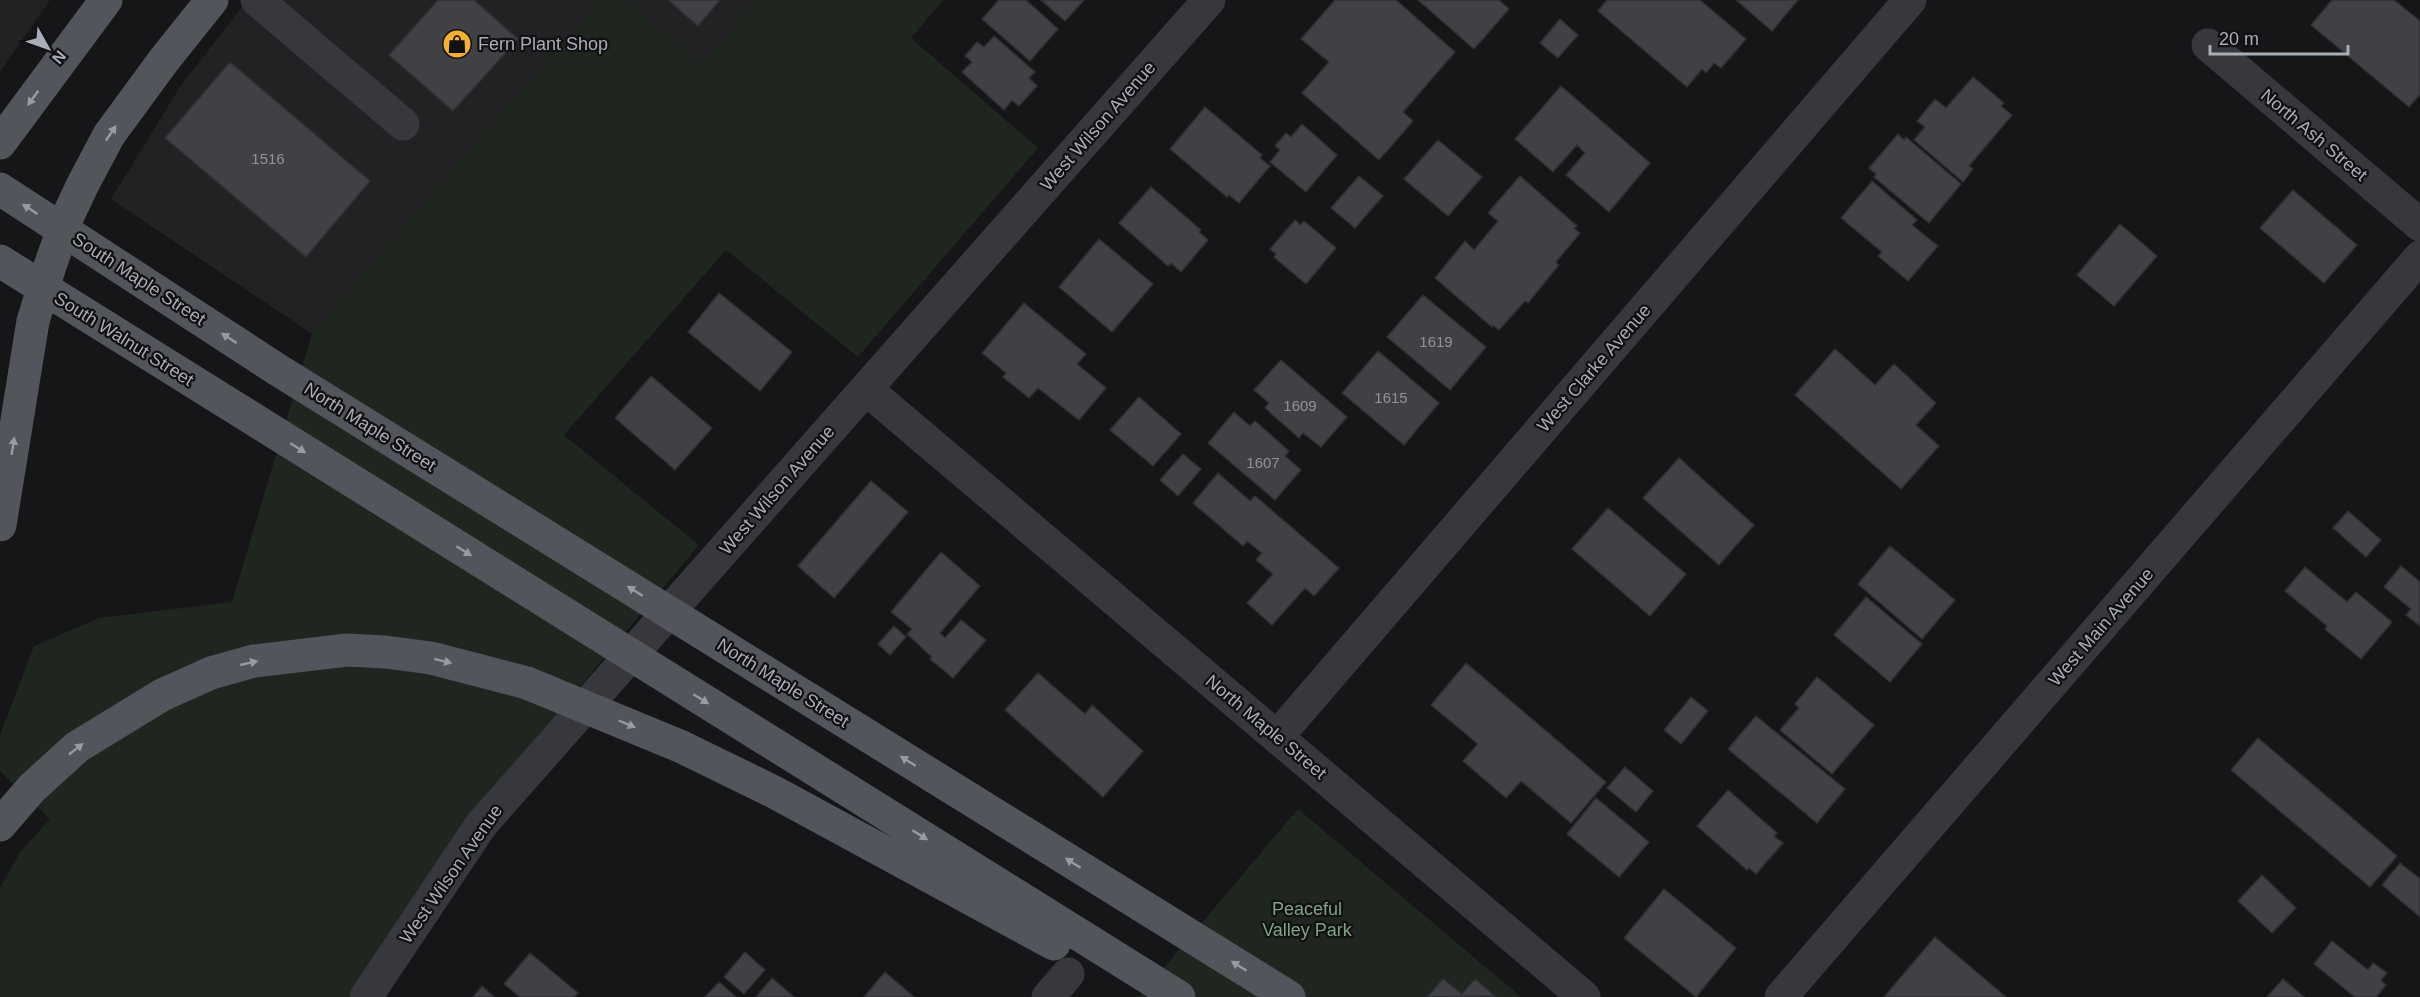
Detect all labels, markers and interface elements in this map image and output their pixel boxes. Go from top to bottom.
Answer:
north arrow [18,18,78,78]
scale bar [2210,18,2348,56]
shop icon: Fern Plant Shop [441,28,473,60]
text: 20 m [2219,29,2259,49]
place label: Fern Plant Shop [478,34,608,54]
text: N [49,47,69,67]
street label: West Wilson Avenue [1037,57,1159,195]
street label: North Ash Street [2257,85,2371,185]
one-way arrow [28,90,40,105]
one-way arrow [106,124,117,141]
house number: 1516 [251,150,285,167]
one-way arrow [22,203,38,214]
street label: South Maple Street [69,229,209,329]
street label: South Walnut Street [51,288,197,390]
street label: West Clarke Avenue [1533,300,1655,436]
one-way arrow [221,332,237,344]
house number: 1619 [1419,333,1453,350]
street label: North Maple Street [301,378,439,476]
house number: 1615 [1374,389,1408,406]
house number: 1609 [1283,397,1317,414]
street label: West Wilson Avenue [716,421,838,559]
one-way arrow [8,437,17,456]
one-way arrow [290,443,306,454]
house number: 1607 [1246,454,1280,471]
one-way arrow [456,546,472,557]
street label: West Main Avenue [2044,564,2158,690]
one-way arrow [627,586,643,597]
street label: North Maple Street [714,634,852,732]
one-way arrow [434,657,452,667]
one-way arrow [240,658,259,668]
street label: North Maple Street [1202,671,1330,783]
one-way arrow [693,693,709,704]
one-way arrow [618,719,636,729]
one-way arrow [68,742,84,755]
one-way arrow [900,755,916,766]
street label: West Wilson Avenue [396,801,506,947]
one-way arrow [911,830,928,841]
one-way arrow [1065,858,1081,869]
park label: Peaceful Valley Park [1262,899,1353,940]
one-way arrow [1231,961,1247,972]

